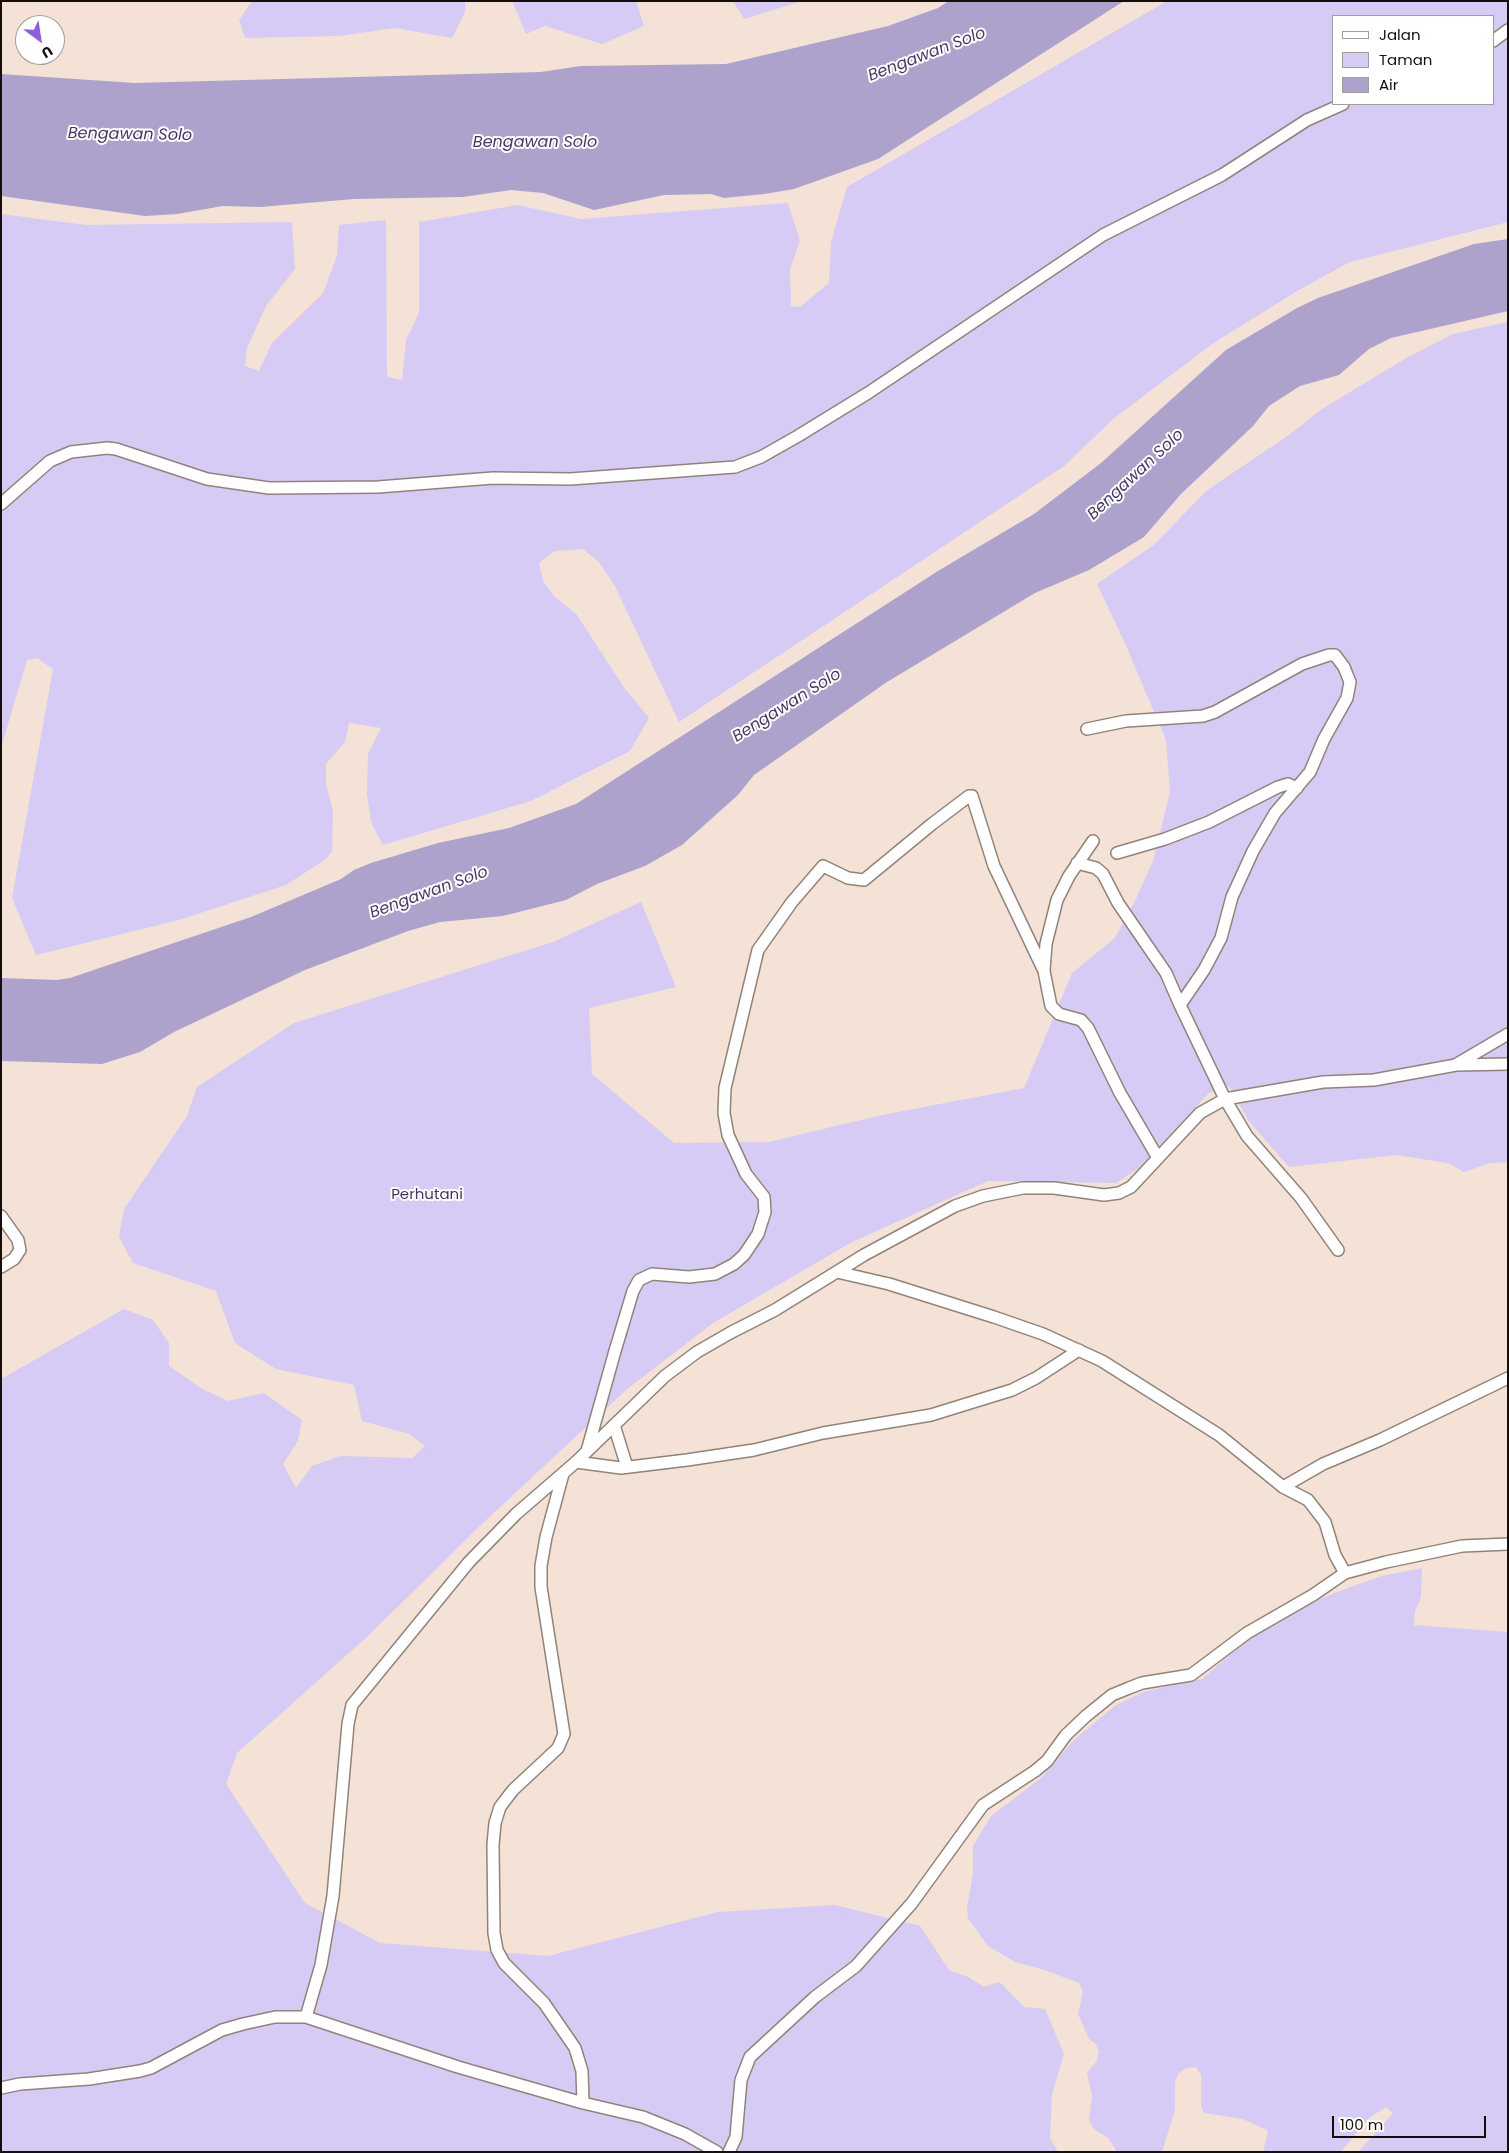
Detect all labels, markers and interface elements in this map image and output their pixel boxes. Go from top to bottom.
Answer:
north arrow [15,15,65,65]
legend [1332,15,1494,105]
water label: Bengawan Solo [866,24,988,86]
text: Jalan [1379,24,1421,45]
text: U [38,41,57,63]
text: Taman [1379,49,1432,70]
text: Air [1379,74,1398,95]
water label: Bengawan Solo [68,124,192,146]
water label: Bengawan Solo [473,133,597,153]
water label: Bengawan Solo [1084,426,1188,524]
water label: Bengawan Solo [729,665,845,747]
water label: Bengawan Solo [367,863,491,923]
park label: Perhutani [391,1186,463,1204]
scale bar [1334,2106,1488,2138]
text: 100 m [1340,2114,1383,2135]

